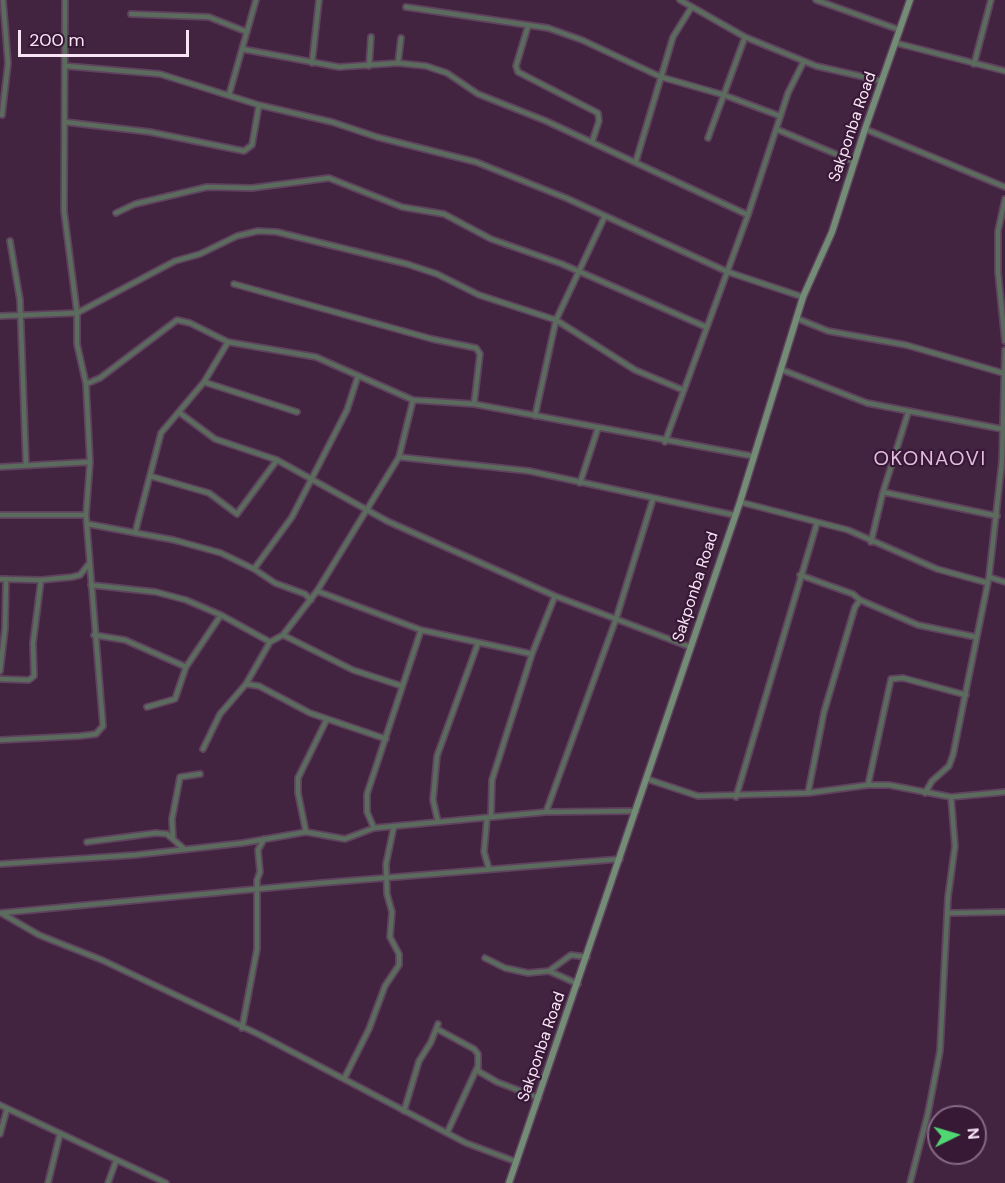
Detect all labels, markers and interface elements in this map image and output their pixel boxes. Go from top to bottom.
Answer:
scale bar [21,18,192,56]
text: 200 m [29,28,85,52]
street label: Sakponba Road [825,70,881,184]
district label: OKONAOVI [873,448,987,472]
street label: Sakponba Road [669,529,723,645]
street label: Sakponba Road [514,990,570,1104]
north arrow [927,1105,987,1165]
text: N [962,1127,984,1140]

